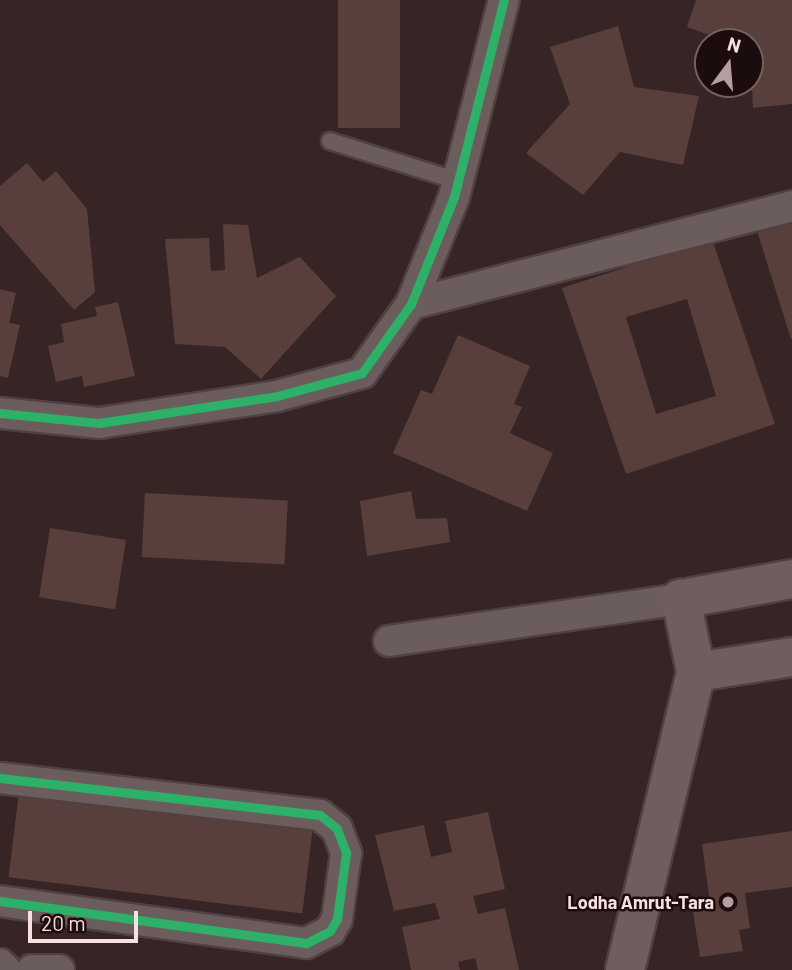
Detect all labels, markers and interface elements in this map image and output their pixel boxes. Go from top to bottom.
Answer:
north arrow [694,28,764,98]
text: N [725,31,744,57]
place label: Lodha Amrut-Tara [567,891,714,913]
marker: Lodha Amrut-Tara [720,894,736,910]
scale bar [32,897,142,941]
text: 20 m [41,910,86,935]

